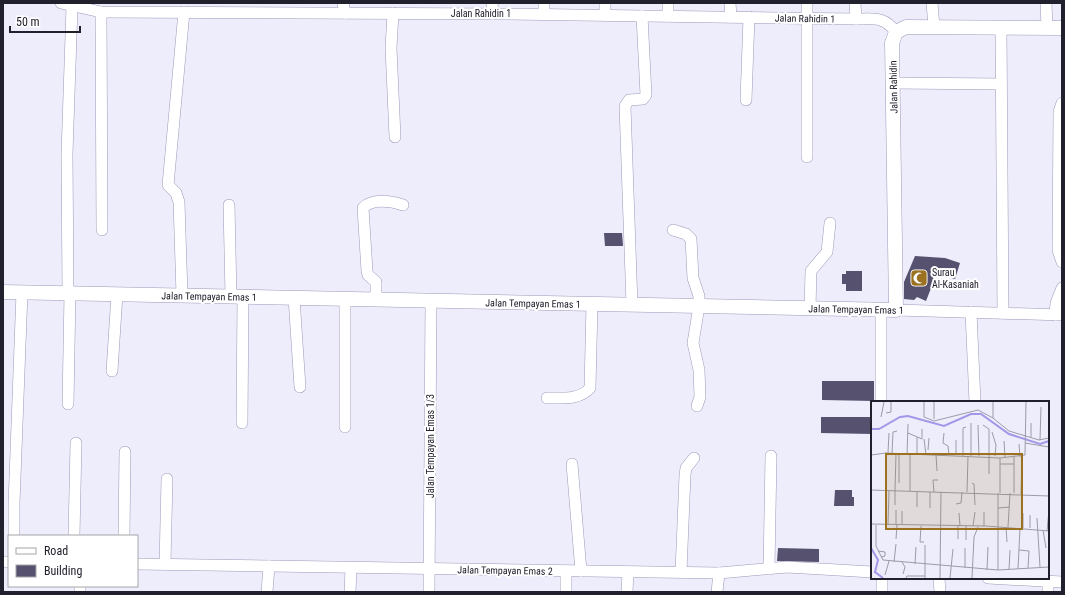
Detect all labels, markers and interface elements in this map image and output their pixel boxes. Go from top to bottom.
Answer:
scale bar [10,8,80,34]
street label: Jalan Rahidin 1 [451,8,511,19]
street label: Jalan Rahidin 1 [775,12,835,25]
text: 50 m [16,15,40,29]
street label: Jalan Rahidin [888,60,899,114]
place label: Surau Al-Kasaniah [932,267,979,290]
mosque icon: Surau Al-Kasaniah [909,268,929,288]
street label: Jalan Tempayan Emas 1 [161,290,257,303]
street label: Jalan Tempayan Emas 1 [485,297,581,310]
street label: Jalan Tempayan Emas 1 [808,303,904,316]
street label: Jalan Tempayan Emas 1/3 [425,394,436,498]
inset map [871,401,1049,579]
legend [8,535,138,587]
text: Road [44,544,68,558]
text: Building [44,564,82,578]
street label: Jalan Tempayan Emas 2 [457,564,553,577]

